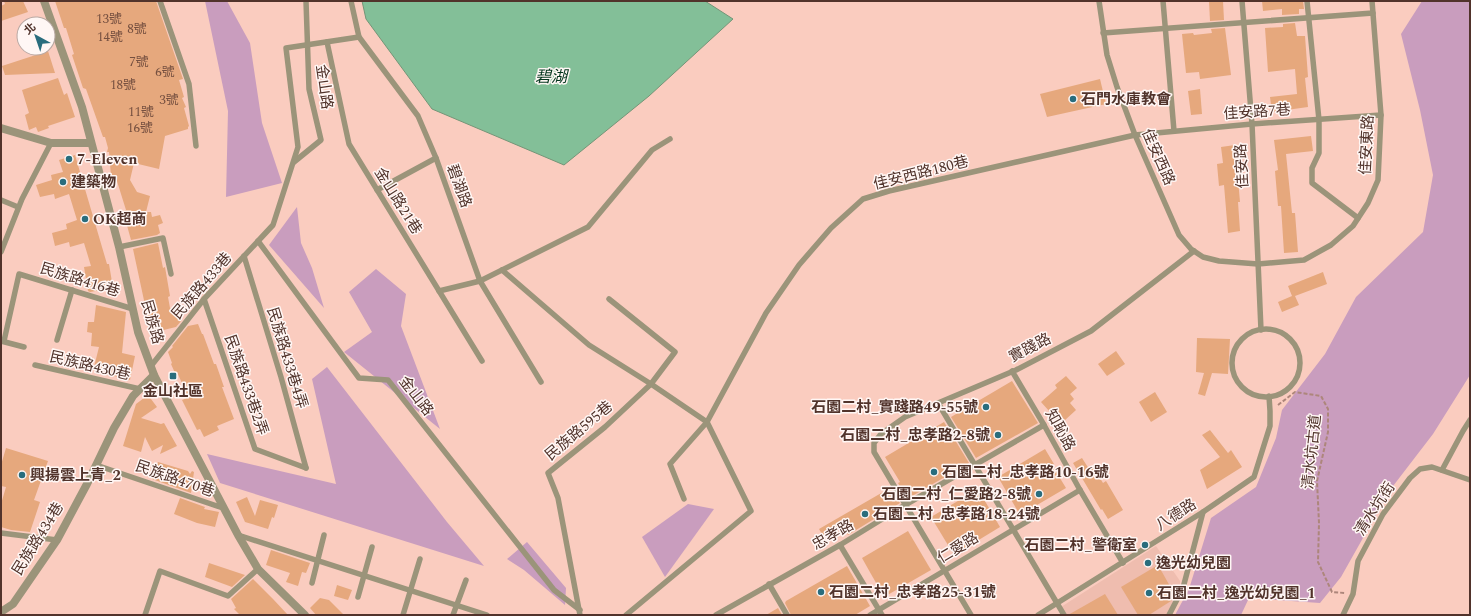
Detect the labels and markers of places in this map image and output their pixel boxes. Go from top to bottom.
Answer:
place label: 石門水庫教會 [1081,88,1171,111]
marker: 石門水庫教會 [1068,94,1078,104]
place label: 7-Eleven [77,148,137,171]
marker: 7-Eleven [64,154,74,164]
place label: 建築物 [71,171,116,194]
marker: 建築物 [58,177,68,187]
place label: OK超商 [93,208,146,231]
marker: OK超商 [80,214,90,224]
marker: 金山社區 [168,371,178,381]
place label: 金山社區 [143,380,203,403]
place label: 石園二村_實踐路49-55號 [811,396,978,419]
marker: 石園二村_實踐路49-55號 [981,402,991,412]
place label: 石園二村_忠孝路2-8號 [840,424,990,447]
marker: 石園二村_忠孝路2-8號 [993,430,1003,440]
place label: 石園二村_忠孝路10-16號 [942,461,1109,484]
place label: 興揚雲上青_2 [30,464,121,487]
marker: 石園二村_忠孝路10-16號 [929,467,939,477]
marker: 興揚雲上青_2 [17,470,27,480]
place label: 石園二村_仁愛路2-8號 [881,483,1031,506]
marker: 石園二村_仁愛路2-8號 [1034,489,1044,499]
place label: 石園二村_忠孝路18-24號 [873,503,1040,526]
marker: 石園二村_忠孝路18-24號 [860,509,870,519]
place label: 石園二村_警衛室 [1024,534,1137,557]
marker: 石園二村_警衛室 [1140,540,1150,550]
place label: 逸光幼兒園 [1156,552,1231,575]
marker: 逸光幼兒園 [1143,558,1153,568]
place label: 石園二村_忠孝路25-31號 [829,581,996,604]
place label: 石園二村_逸光幼兒園_1 [1157,582,1315,605]
marker: 石園二村_忠孝路25-31號 [816,587,826,597]
marker: 石園二村_逸光幼兒園_1 [1144,588,1154,598]

